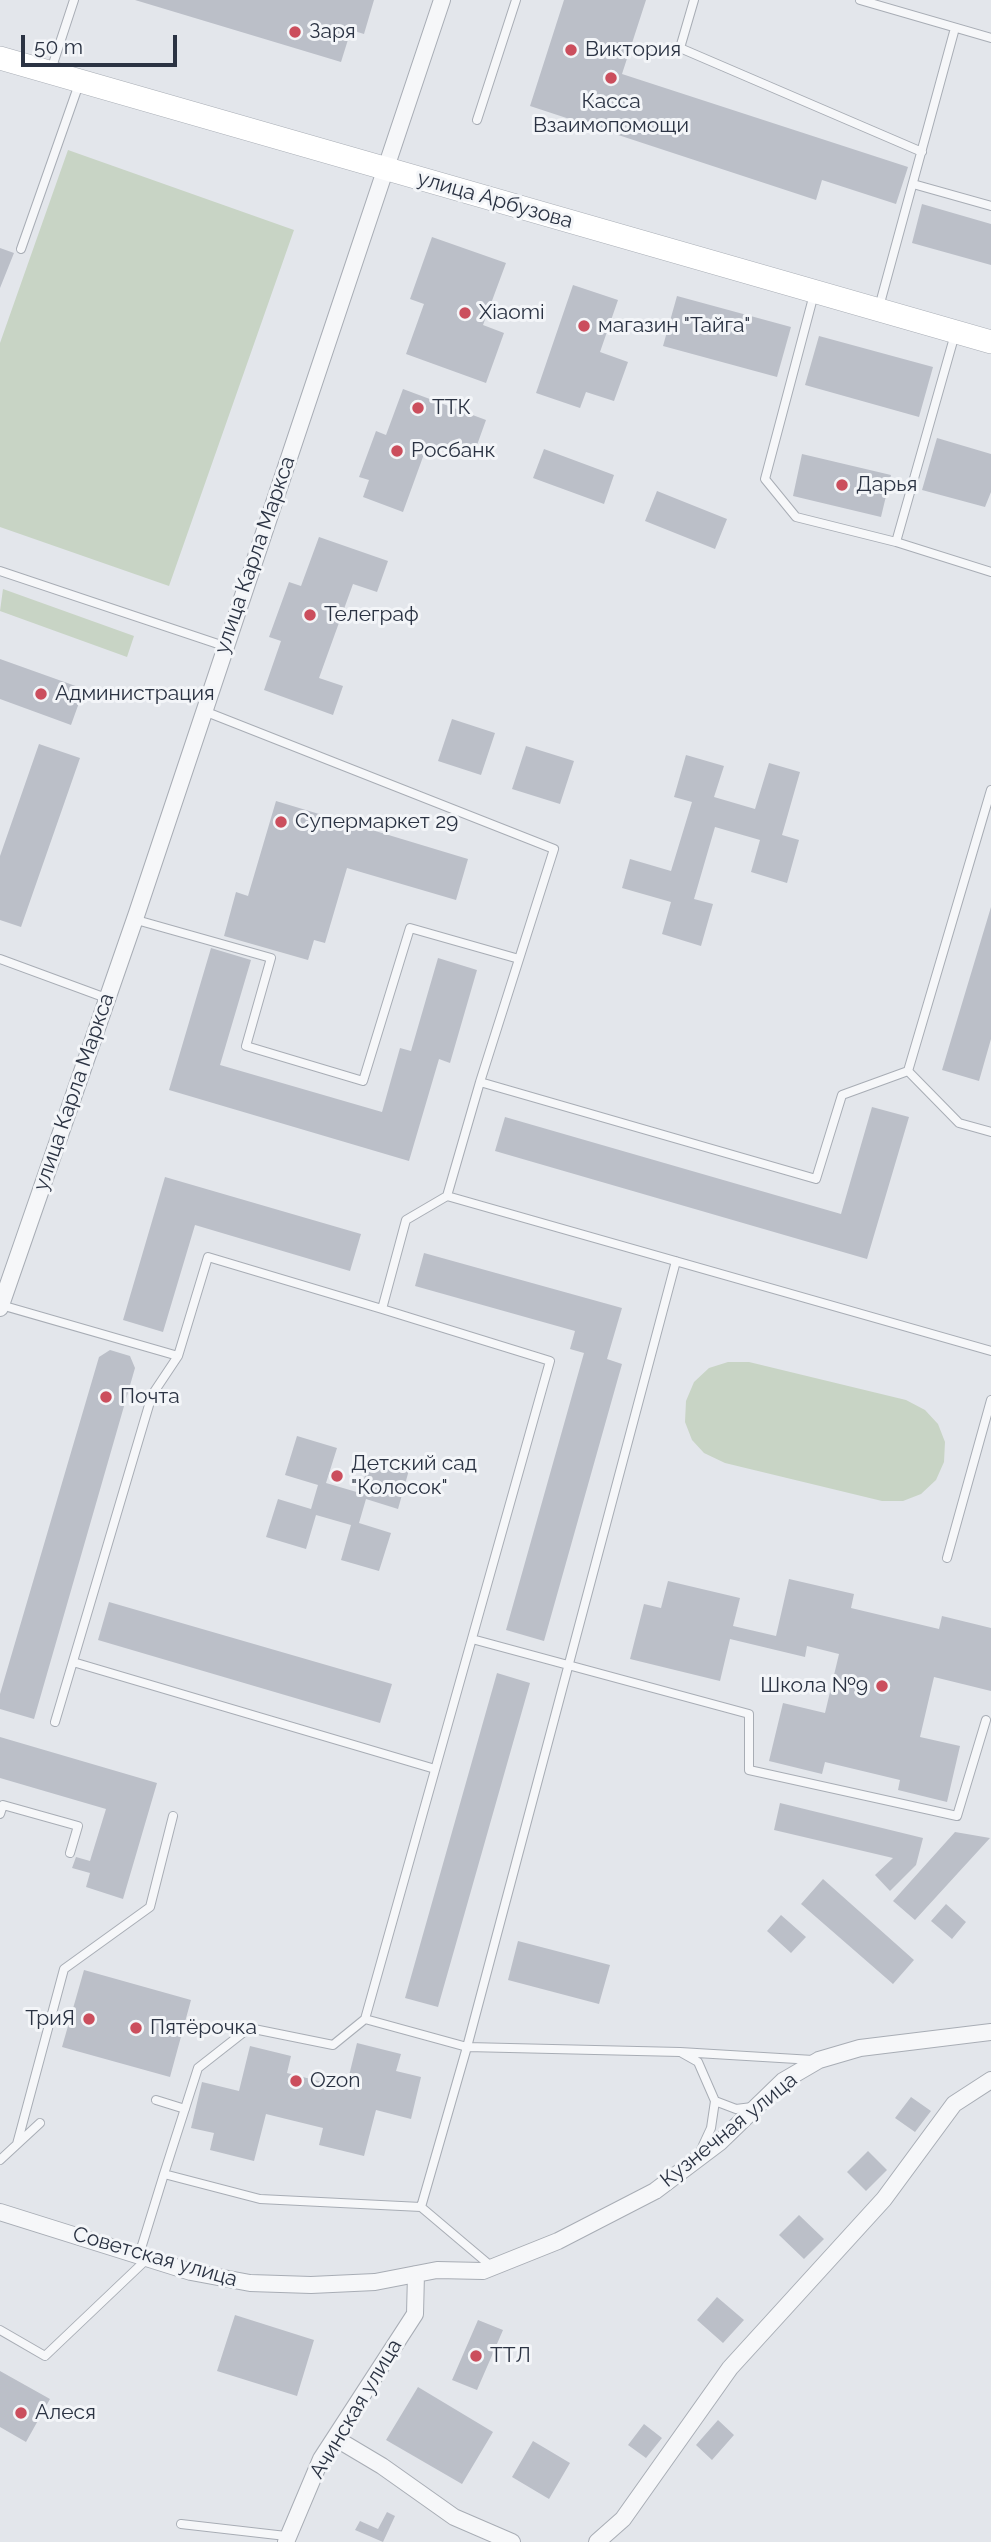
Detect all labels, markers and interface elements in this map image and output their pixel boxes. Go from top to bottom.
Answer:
place label: Заря [309,19,356,45]
scale bar [24,21,180,65]
marker: Заря [287,24,303,40]
text: 50 m [34,34,83,59]
place label: Виктория [585,37,681,63]
marker: Виктория [563,42,579,58]
marker: Касса Взаимопомощи [603,70,619,86]
place label: Касса Взаимопомощи [533,89,689,139]
street label: улица Арбузова [414,166,576,234]
place label: Xiaomi [479,300,545,326]
marker: Xiaomi [457,305,473,321]
place label: магазин "Тайга" [598,313,750,339]
marker: магазин "Тайга" [576,318,592,334]
place label: ТТК [432,395,471,421]
marker: ТТК [410,400,426,416]
place label: Росбанк [411,438,495,464]
marker: Росбанк [389,443,405,459]
street label: улица Карла Маркса [209,453,301,657]
place label: Дарья [856,472,917,498]
marker: Дарья [834,477,850,493]
place label: Телеграф [324,602,419,628]
marker: Телеграф [302,607,318,623]
place label: Администрация [55,681,215,707]
marker: Администрация [33,686,49,702]
place label: Супермаркет 29 [295,809,458,835]
marker: Супермаркет 29 [273,814,289,830]
street label: улица Карла Маркса [28,990,120,1194]
place label: Почта [120,1384,180,1410]
marker: Почта [98,1389,114,1405]
place label: Детский сад "Колосок" [351,1451,477,1501]
marker: Детский сад "Колосок" [329,1468,345,1484]
place label: Школа №9 [760,1673,868,1699]
marker: Школа №9 [874,1678,890,1694]
place label: ТриЯ [25,2006,75,2032]
marker: ТриЯ [81,2011,97,2027]
place label: Пятёрочка [150,2015,257,2041]
marker: Пятёрочка [128,2020,144,2036]
street label: Кузнечная улица [656,2067,802,2193]
place label: Ozon [310,2068,361,2094]
marker: Ozon [288,2073,304,2089]
street label: Советская улица [70,2221,240,2293]
street label: Ачинская улица [304,2335,408,2483]
place label: ТТЛ [490,2343,531,2369]
marker: ТТЛ [468,2348,484,2364]
place label: Алеся [35,2400,96,2426]
marker: Алеся [13,2405,29,2421]

